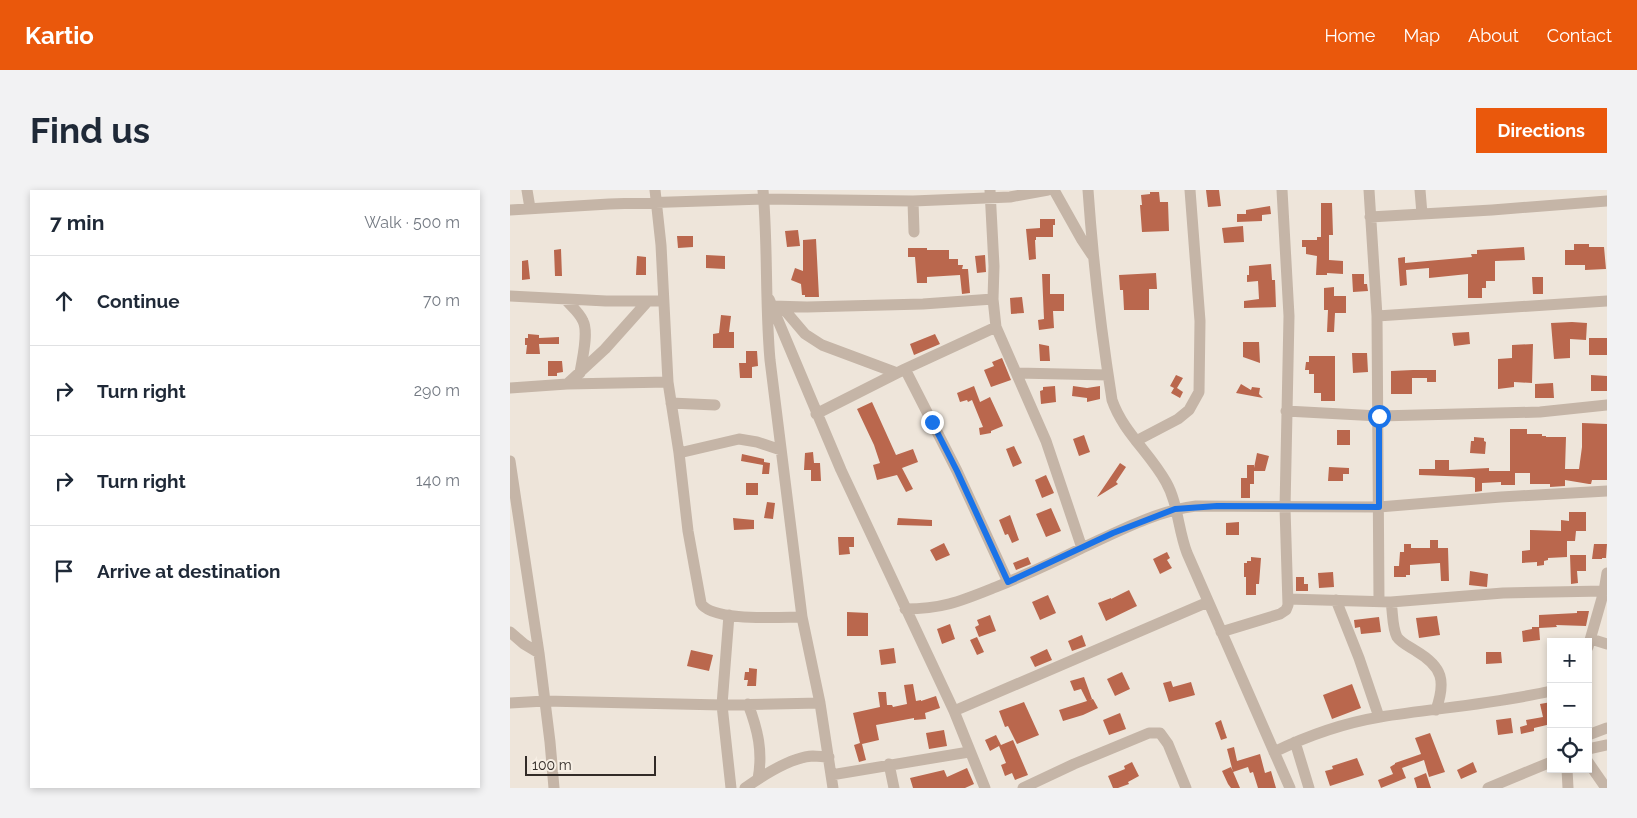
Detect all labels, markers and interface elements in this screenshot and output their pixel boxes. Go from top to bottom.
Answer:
text: Kartio [25,21,94,50]
text: Home [1324,25,1375,46]
text: Map [1403,25,1440,46]
text: About [1468,25,1519,46]
text: Contact [1547,25,1612,46]
button: Directions [1476,108,1607,153]
text: Find us [30,110,150,151]
text: 7 min [50,210,104,235]
text: Walk · 500 m [364,213,460,232]
icon: ahead [50,287,78,315]
text: Continue [97,290,180,312]
text: 70 m [423,291,460,310]
icon: right [50,377,78,405]
text: Turn right [97,380,186,402]
text: 290 m [414,381,460,400]
route start [1368,405,1391,428]
route end [921,411,944,434]
icon: right [50,467,78,495]
text: Turn right [97,470,186,492]
text: 140 m [416,471,460,490]
icon: arrive [50,557,78,585]
text: Arrive at destination [97,560,281,582]
map controls [1547,638,1592,773]
button: + [1547,638,1592,683]
button: − [1547,683,1592,728]
button: locate [1547,728,1592,773]
scale bar [525,753,656,776]
text: 100 m [532,757,572,773]

